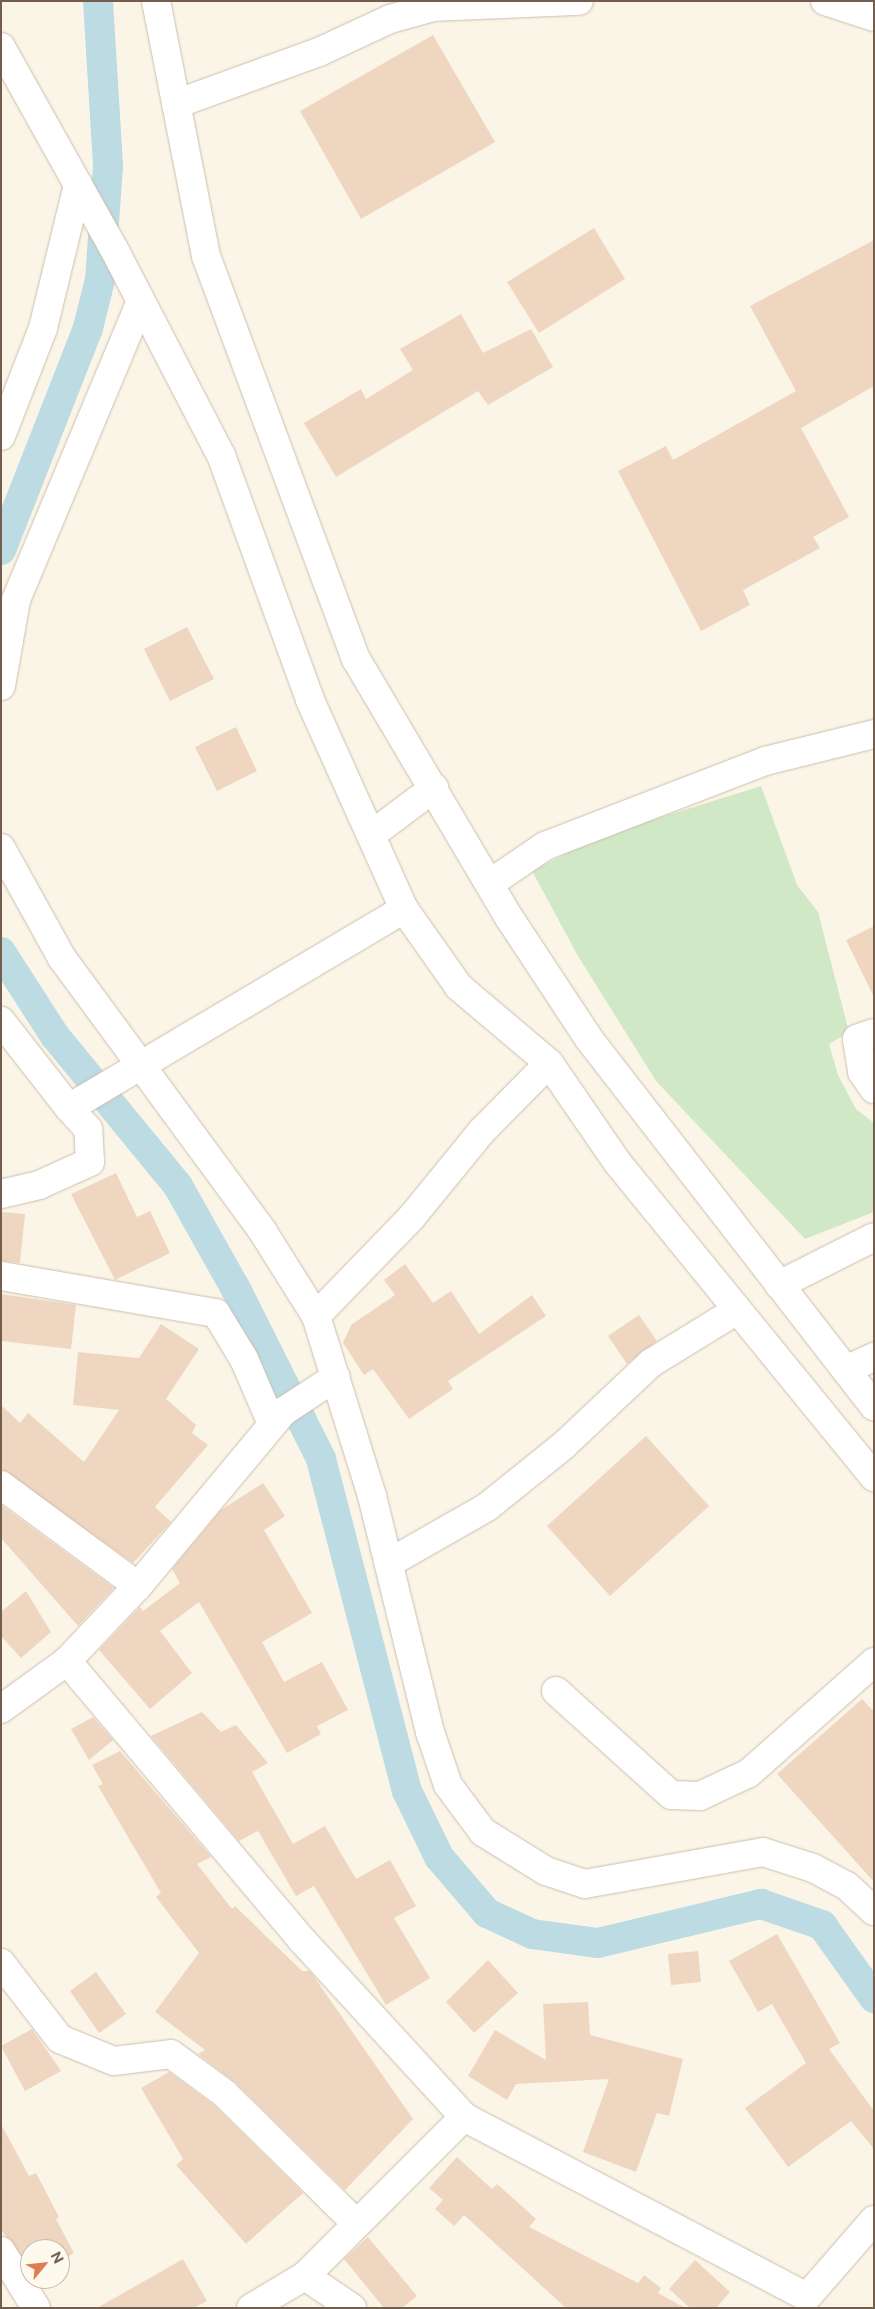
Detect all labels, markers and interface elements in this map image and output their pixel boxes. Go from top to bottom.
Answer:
north arrow [20,2239,70,2289]
text: N [48,2249,67,2266]

